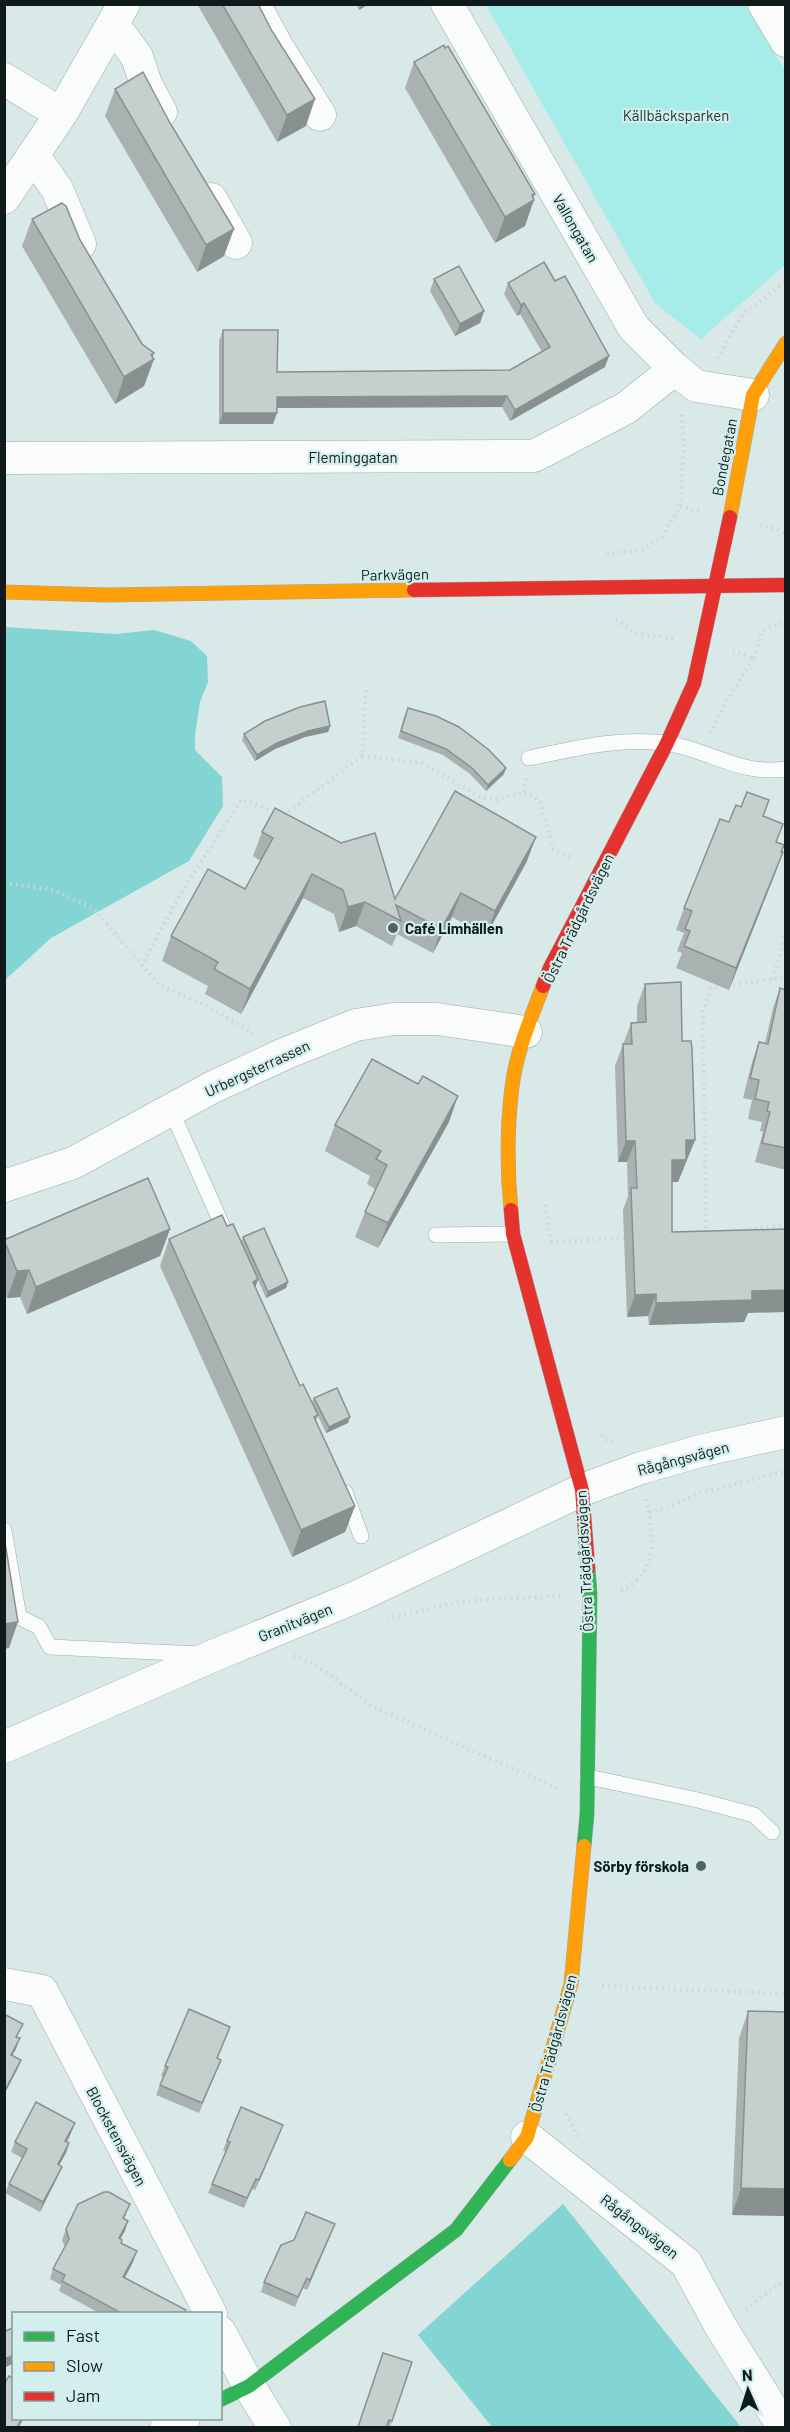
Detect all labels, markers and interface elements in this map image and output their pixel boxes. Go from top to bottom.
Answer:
park label: Källbäcksparken [623,106,729,124]
street label: Vallongatan [549,191,603,265]
street label: Bondegatan [708,417,740,497]
street label: Fleminggatan [308,448,398,466]
street label: Parkvägen [361,564,429,584]
street label: Östra Trädgårdsvägen [539,850,617,986]
place label: Café Limhällen [405,919,503,937]
marker: Café Limhällen [386,921,400,935]
street label: Urbergsterrassen [202,1036,312,1100]
street label: Rågångsvägen [635,1437,731,1479]
street label: Östra Trädgårdsvägen [571,1490,597,1632]
street label: Granitvägen [255,1599,335,1645]
place label: Sörby förskola [593,1857,689,1875]
marker: Sörby förskola [694,1859,708,1873]
street label: Östra Trädgårdsvägen [526,1972,580,2114]
street label: Blockstensvägen [83,2083,151,2189]
street label: Rågångsvägen [597,2190,683,2262]
legend [12,2312,222,2420]
text: Fast [66,2324,100,2346]
text: Slow [66,2354,103,2376]
north arrow [718,2360,778,2420]
text: N [741,2365,753,2384]
text: Jam [66,2384,100,2406]

